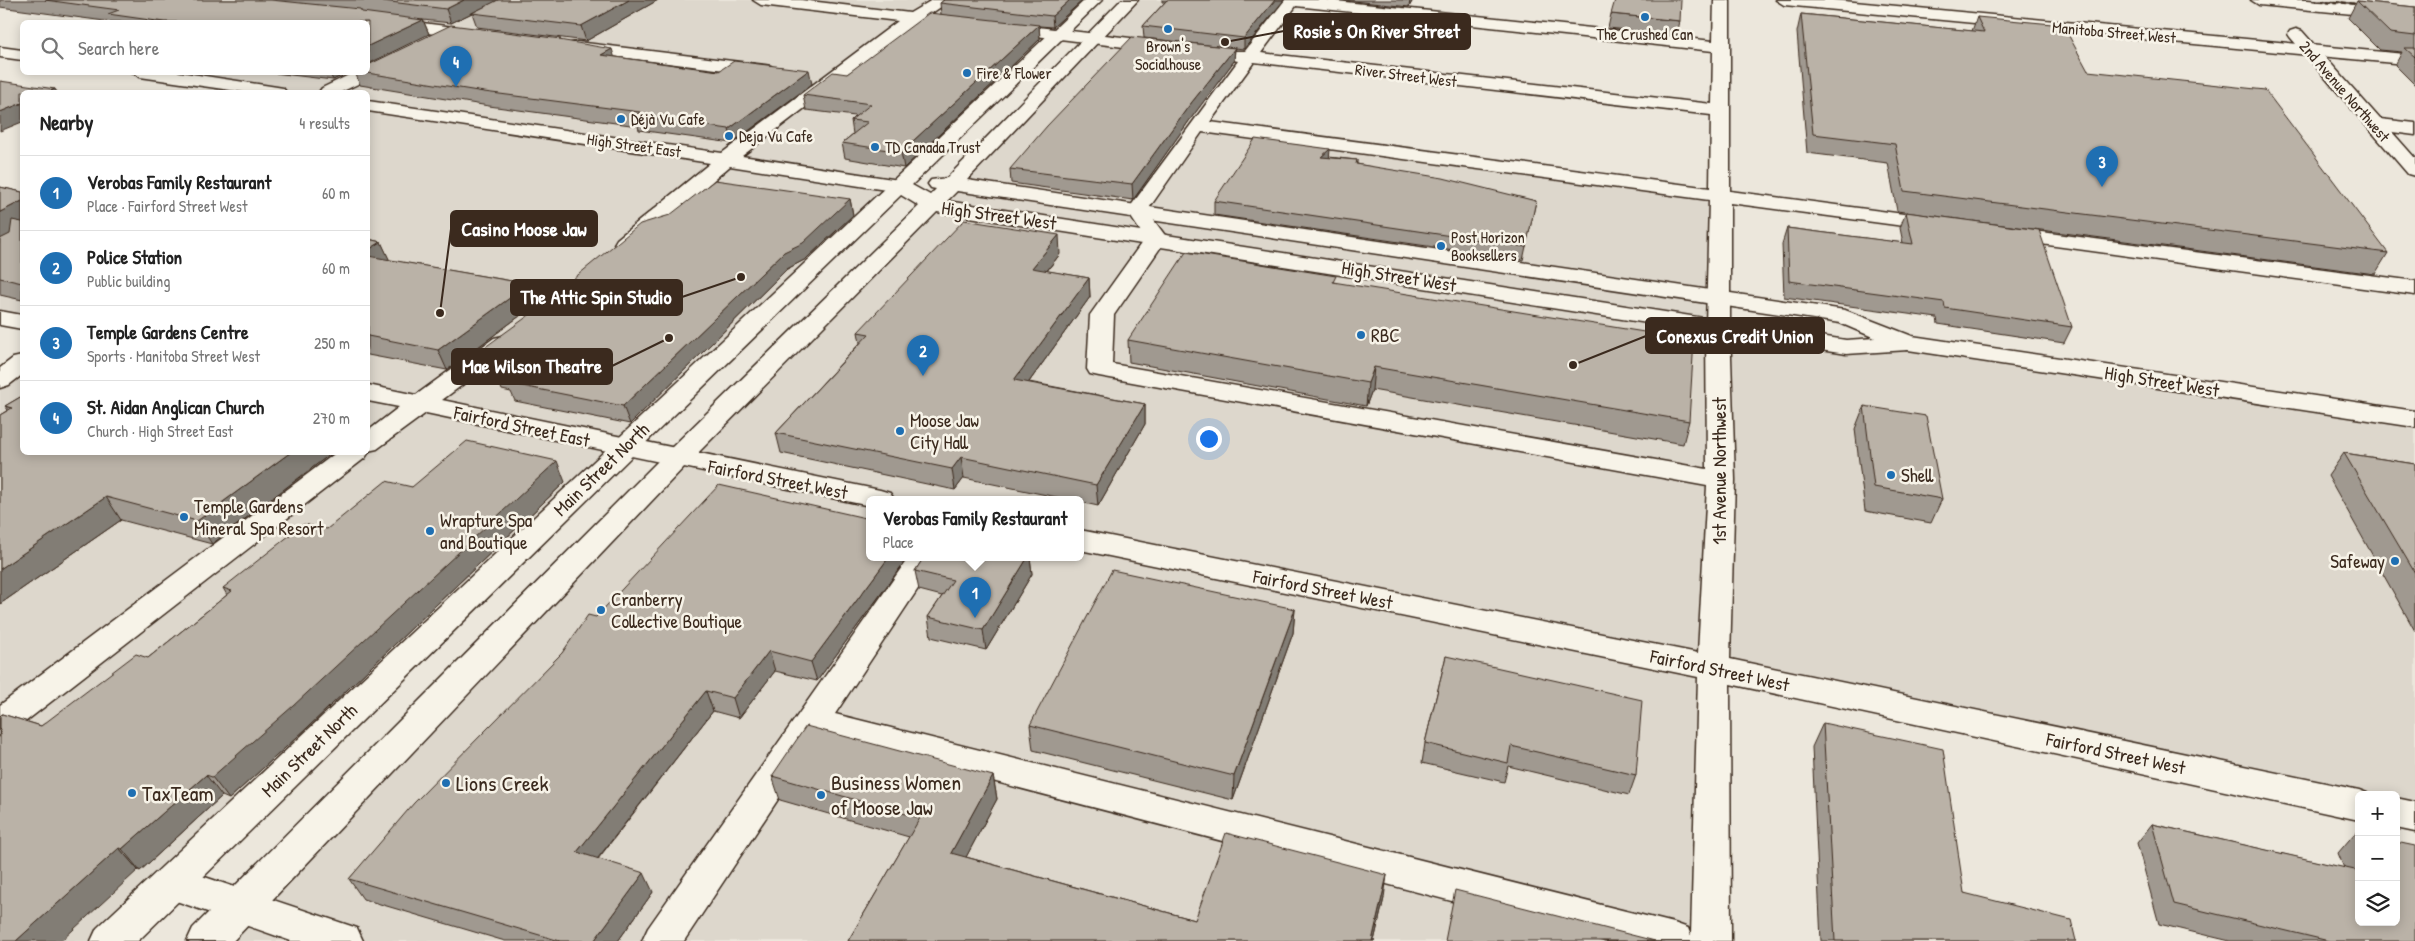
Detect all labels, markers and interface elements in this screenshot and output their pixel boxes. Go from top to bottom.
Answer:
marker: The Crushed Can [1639,11,1651,23]
callout: Rosie's On River Street [1284,14,1470,49]
street label: Manitoba Street West [2051,16,2177,48]
text: Rosie's On River Street [1294,17,1461,44]
search box [20,20,370,75]
marker: Brown's Socialhouse [1162,23,1174,35]
place label: The Crushed Can [1596,23,1694,45]
icon: search [38,34,66,62]
text: Search here [78,35,159,61]
place label: Brown's Socialhouse [1135,35,1202,75]
street label: 2nd Avenue Northwest [2295,36,2396,147]
pin: 4 [440,46,472,87]
street label: River Street West [1354,58,1459,92]
place label: Fire & Flower [976,62,1052,84]
marker: Fire & Flower [961,67,973,79]
text: Nearby [40,108,93,137]
place label: Déjà Vu Cafe [631,108,706,130]
text: 4 results [299,112,350,134]
marker: Déjà Vu Cafe [615,113,627,125]
place label: Deja Vu Cafe [739,125,814,147]
street label: High Street East [586,128,683,163]
marker: Deja Vu Cafe [723,130,735,142]
place label: TD Canada Trust [885,136,981,158]
marker: TD Canada Trust [869,141,881,153]
pin: 3 [2086,146,2118,187]
text: Verobas Family Restaurant [87,169,271,195]
text: 1 [53,182,59,204]
text: 60 m [322,182,350,204]
street label: High Street West [940,194,1059,236]
text: Place · Fairford Street West [87,195,247,217]
callout: Casino Moose Jaw [451,211,597,246]
text: Casino Moose Jaw [461,215,587,242]
place label: Post Horizon Booksellers [1451,226,1525,266]
marker: Post Horizon Booksellers [1435,240,1447,252]
text: Police Station [87,244,182,270]
street label: High Street West [1340,254,1459,298]
text: 2 [52,257,60,279]
text: 60 m [322,257,350,279]
text: Public building [87,270,170,292]
callout: The Attic Spin Studio [511,280,682,315]
text: The Attic Spin Studio [520,283,671,311]
callout: Conexus Credit Union [1646,318,1824,353]
text: Temple Gardens Centre [87,319,249,345]
place label: RBC [1371,322,1400,348]
text: Conexus Credit Union [1656,322,1814,349]
marker: RBC [1355,329,1367,341]
text: 3 [52,332,60,354]
text: 250 m [314,332,350,354]
pin: 2 [907,335,939,376]
text: Sports · Manitoba Street West [87,345,260,367]
callout: Mae Wilson Theatre [452,349,612,384]
text: Mae Wilson Theatre [462,352,602,379]
street label: High Street West [2103,359,2222,403]
text: St. Aidan Anglican Church [87,394,264,420]
street label: 1st Avenue Northwest [1706,397,1732,545]
street label: Fairford Street East [451,399,593,453]
text: 4 [53,407,59,429]
text: 270 m [313,407,350,429]
place label: Moose Jaw City Hall [910,407,979,455]
street label: Main Street North [547,417,655,521]
text: Church · High Street East [87,420,233,442]
marker: Moose Jaw City Hall [894,425,906,437]
your location [1196,426,1222,452]
street label: Fairford Street West [705,453,850,505]
place label: Shell [1901,462,1934,488]
marker: Shell [1885,469,1897,481]
place label: Temple Gardens Mineral Spa Resort [194,493,324,541]
popup [866,496,1084,561]
text: Verobas Family Restaurant [883,505,1067,531]
place label: Wrapture Spa and Boutique [440,507,533,555]
marker: Temple Gardens Mineral Spa Resort [178,511,190,523]
marker: Wrapture Spa and Boutique [424,525,436,537]
text: Place [883,531,914,553]
place label: Safeway [2330,548,2385,574]
marker: Safeway [2389,555,2401,567]
street label: Fairford Street West [1250,563,1395,615]
pin: 1 [959,577,991,618]
place label: Cranberry Collective Boutique [611,586,743,634]
marker: Cranberry Collective Boutique [595,604,607,616]
street label: Fairford Street West [1647,642,1792,698]
street label: Main Street North [255,698,363,802]
street label: Fairford Street West [2043,725,2188,781]
place label: Business Women of Moose Jaw [831,767,961,822]
place label: Lions Creek [456,768,549,798]
marker: Lions Creek [440,777,452,789]
place label: TaxTeam [142,778,213,808]
marker: TaxTeam [126,787,138,799]
marker: Business Women of Moose Jaw [815,789,827,801]
map controls [2355,791,2400,926]
button: + [2355,791,2400,836]
button: − [2355,836,2400,881]
button: layers [2355,881,2400,926]

